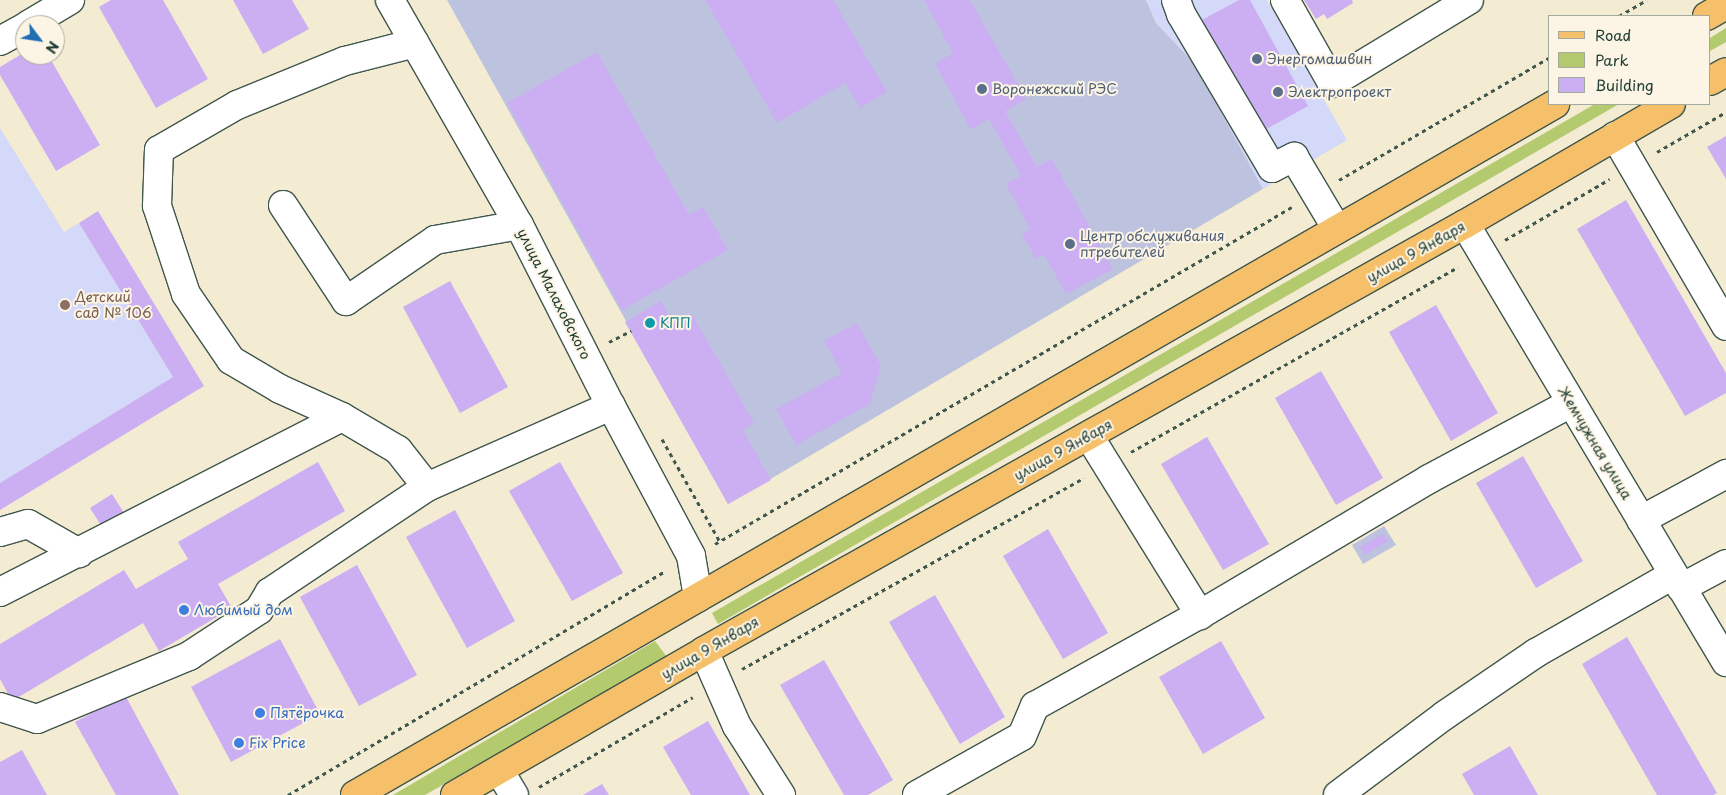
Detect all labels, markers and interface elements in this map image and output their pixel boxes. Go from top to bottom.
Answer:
north arrow [15,15,65,65]
legend [1548,15,1711,105]
text: Road [1595,23,1631,46]
text: N [41,37,64,58]
text: Park [1595,48,1629,71]
place label: Энергомашвин [1267,51,1372,67]
marker: Энергомашвин [1251,53,1263,65]
text: Building [1595,73,1654,96]
place label: Воронежский РЭС [992,81,1119,97]
marker: Воронежский РЭС [976,83,988,95]
place label: Электропроект [1288,84,1391,100]
marker: Электропроект [1272,86,1284,98]
street label: улица 9 Января [1364,218,1468,286]
street label: улица Малаховского [513,225,595,363]
place label: Центр обслуживания птребителей [1080,228,1225,260]
marker: Центр обслуживания птребителей [1064,238,1076,250]
place label: Детский сад № 106 [75,289,152,322]
marker: Детский сад № 106 [59,299,71,311]
place label: КПП [660,315,691,331]
marker: КПП [644,317,656,329]
street label: Жемчужная улица [1554,383,1636,503]
street label: улица 9 Января [1011,416,1115,484]
place label: Любимый дом [194,602,293,618]
marker: Любимый дом [178,604,190,616]
street label: улица 9 Января [658,613,762,683]
place label: Пятёрочка [270,705,344,721]
marker: Пятёрочка [254,707,266,719]
place label: Fix Price [249,735,306,751]
marker: Fix Price [233,737,245,749]

